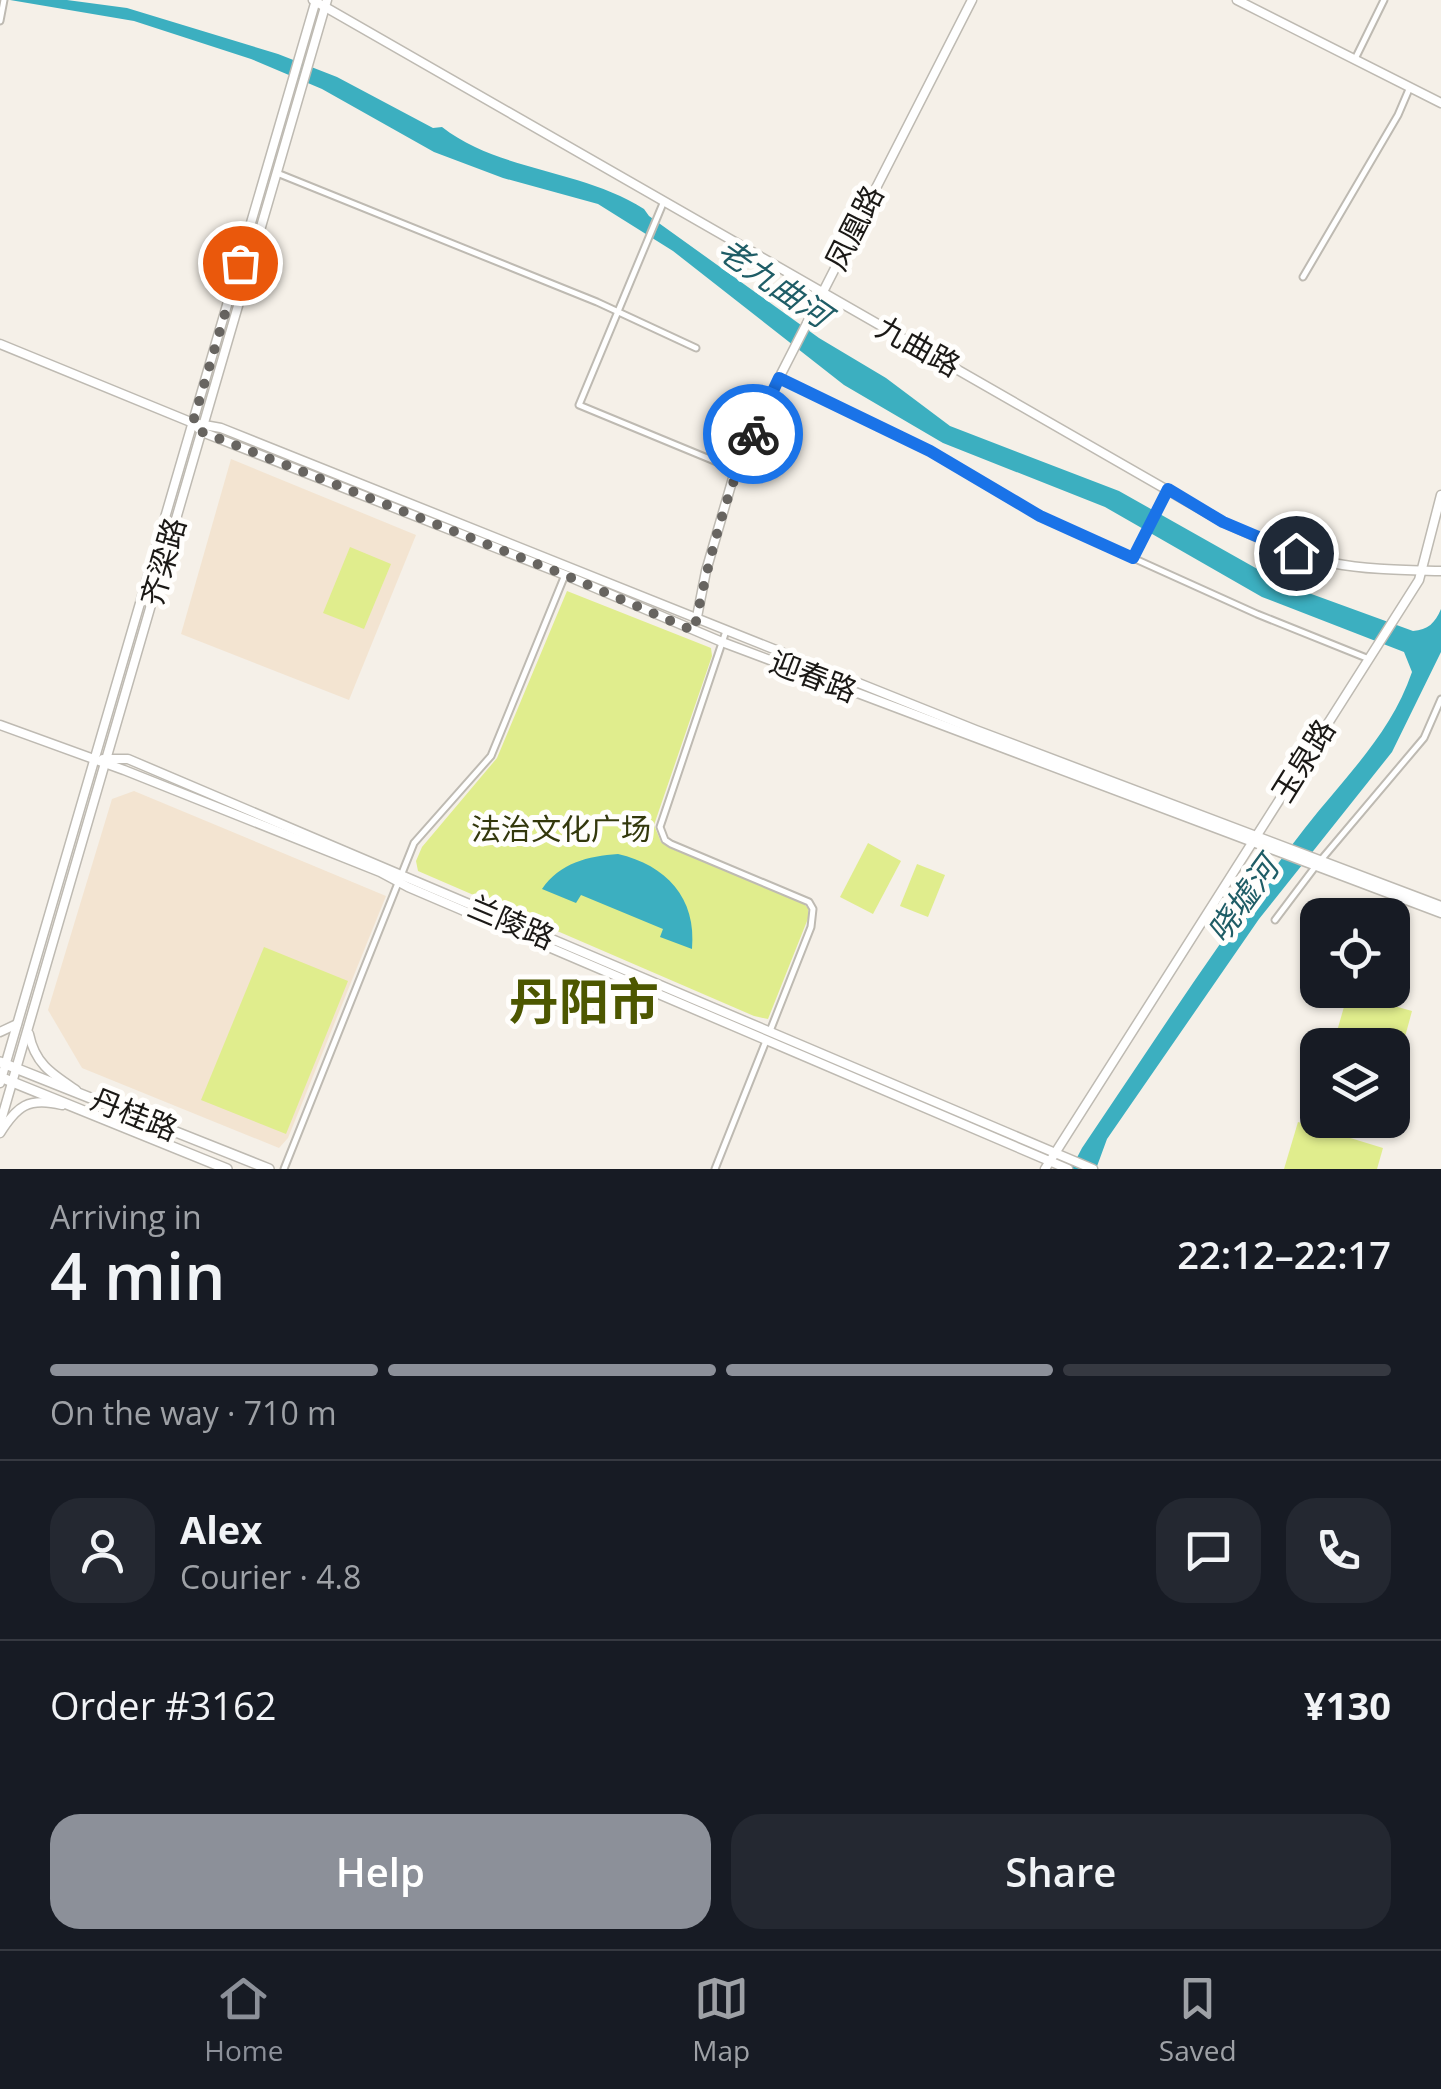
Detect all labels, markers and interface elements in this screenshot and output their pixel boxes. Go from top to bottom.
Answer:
street label: 凤凰路 [815,178,892,277]
pin [198,221,283,306]
water label: 老九曲河 [710,227,845,340]
icon: bag [213,236,268,291]
street label: 九曲路 [869,306,968,385]
courier [703,384,803,484]
icon: bike [726,407,781,462]
pin [1254,511,1339,596]
street label: 齐梁路 [130,513,195,610]
icon: home [1269,526,1324,581]
street label: 迎春路 [764,640,863,711]
street label: 玉泉路 [1261,711,1344,809]
park label: 法治文化广场 [471,808,651,849]
water label: 哓墟河 [1196,843,1291,951]
street label: 兰陵路 [462,885,561,958]
map controls [1300,898,1410,1138]
button: locate [1300,898,1410,1008]
district label: 丹阳市 [509,967,659,1035]
button: layers [1300,1028,1410,1138]
street label: 丹桂路 [85,1078,184,1149]
text: Arriving in [50,1195,202,1238]
text: 22:12–22:17 [1177,1228,1391,1280]
text: 4 min [50,1231,225,1319]
text: On the way · 710 m [50,1391,337,1434]
button: person [50,1498,155,1603]
button: chat [1156,1498,1261,1603]
button: phone [1286,1498,1391,1603]
text: Alex [180,1503,262,1555]
text: Courier · 4.8 [180,1555,361,1598]
text: Order #3162 [50,1679,277,1731]
text: ¥130 [1304,1679,1391,1731]
button: Help [50,1814,711,1929]
button: Share [731,1814,1391,1929]
tab: Home [204,1971,284,2069]
tab: Map [692,1971,750,2069]
tab: Saved [1159,1971,1237,2069]

